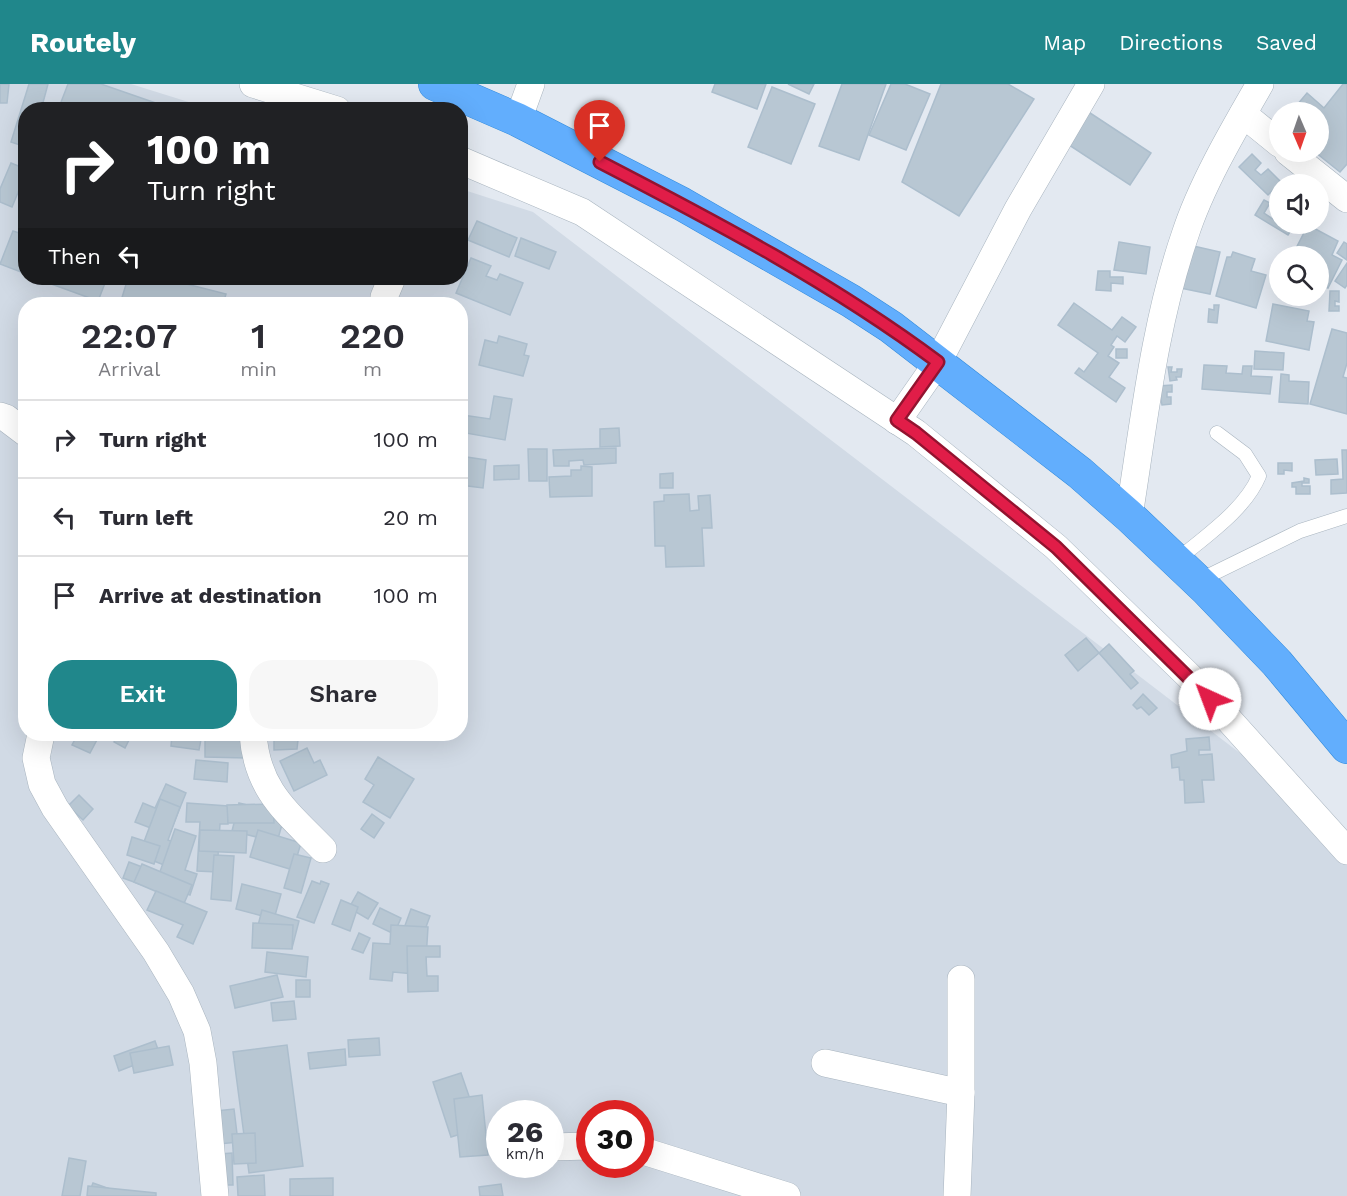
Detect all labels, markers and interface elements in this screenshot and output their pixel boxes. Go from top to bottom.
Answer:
text: Routely [30,26,136,59]
text: Map [1043,30,1086,55]
text: Directions [1119,30,1223,55]
text: Saved [1256,30,1317,55]
pin [574,100,625,162]
north arrow [1269,102,1329,162]
map controls [1269,102,1329,306]
icon: arrive [583,109,616,142]
text: 100 m [147,125,271,174]
icon: right [48,126,126,204]
button: sound [1269,174,1329,234]
text: Turn right [147,175,276,207]
icon: left [113,240,146,273]
text: Then [48,244,101,269]
button: search [1269,246,1329,306]
text: 22:07 [81,315,177,357]
text: 1 [251,315,266,357]
text: 220 [340,315,405,357]
text: Arrival [98,357,160,381]
text: min [240,357,277,381]
text: m [363,357,382,381]
icon: right [48,423,81,456]
text: Turn right [99,427,206,452]
text: 100 m [374,427,438,452]
icon: left [48,501,81,534]
text: Turn left [99,505,193,530]
text: 20 m [383,505,438,530]
icon: arrive [48,579,81,612]
text: Arrive at destination [99,583,322,608]
text: 100 m [374,583,438,608]
button: Exit [48,660,237,729]
button: Share [249,660,438,729]
position arrow [1178,667,1242,731]
speed limit sign: 30 [576,1100,654,1178]
text: 26 [507,1114,543,1149]
text: km/h [506,1145,544,1163]

